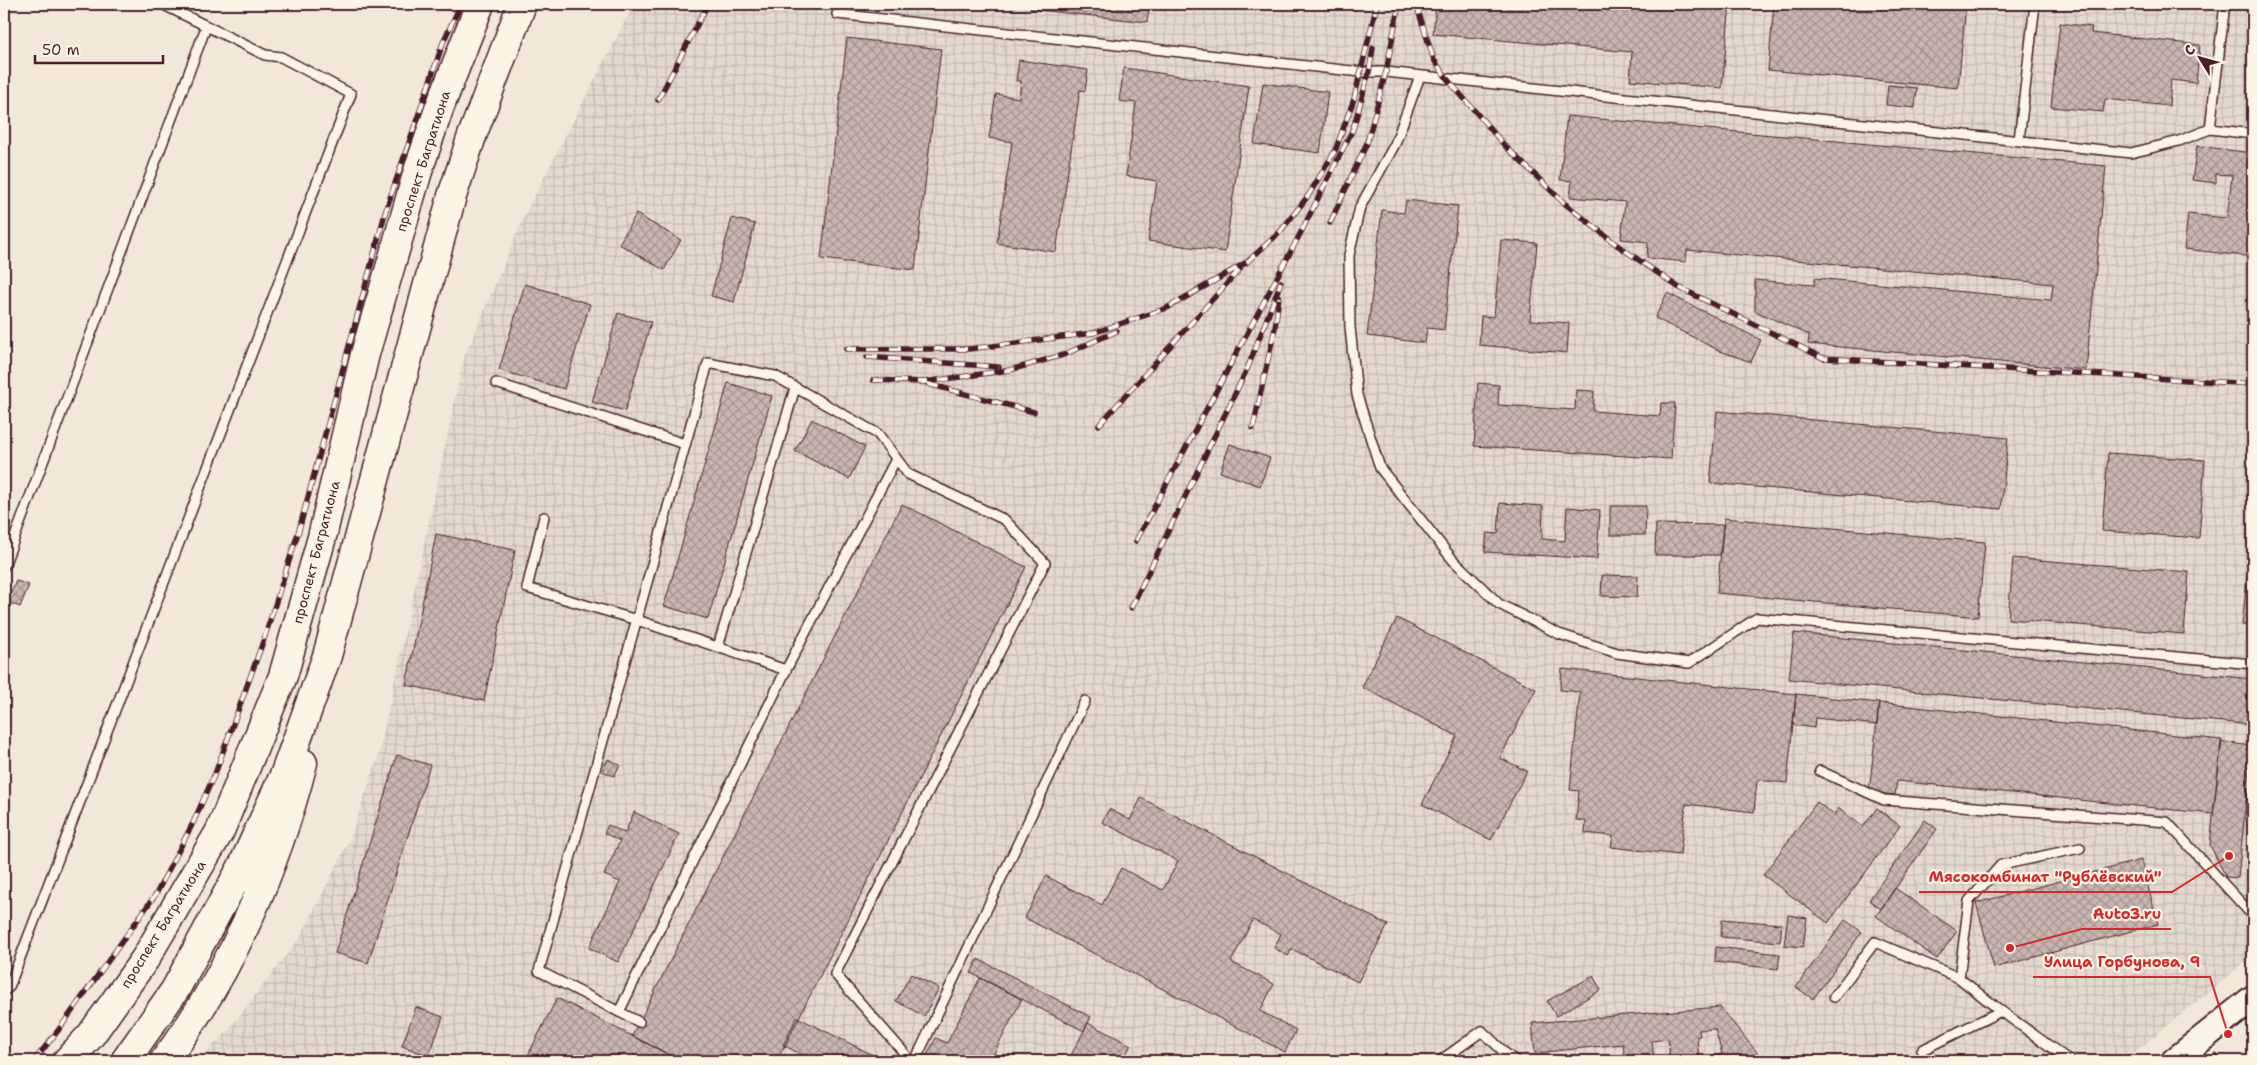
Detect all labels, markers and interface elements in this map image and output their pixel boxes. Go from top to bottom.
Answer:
scale bar [35,32,162,64]
north arrow [2174,32,2224,82]
text: 50 m [42,40,80,60]
text: С [2180,41,2199,59]
street label: проспект Багратиона [392,88,454,234]
street label: проспект Багратиона [288,478,344,625]
street label: проспект Багратиона [116,857,210,991]
callout: Мясокомбинат "Рублёвский" [1919,862,2172,892]
text: Мясокомбинат "Рублёвский" [1929,867,2162,887]
callout: Auto3.ru [2082,899,2171,929]
text: Auto3.ru [2093,904,2161,924]
callout: Улица Горбунова, 9 [2033,947,2210,977]
text: Улица Горбунова, 9 [2044,952,2200,972]

